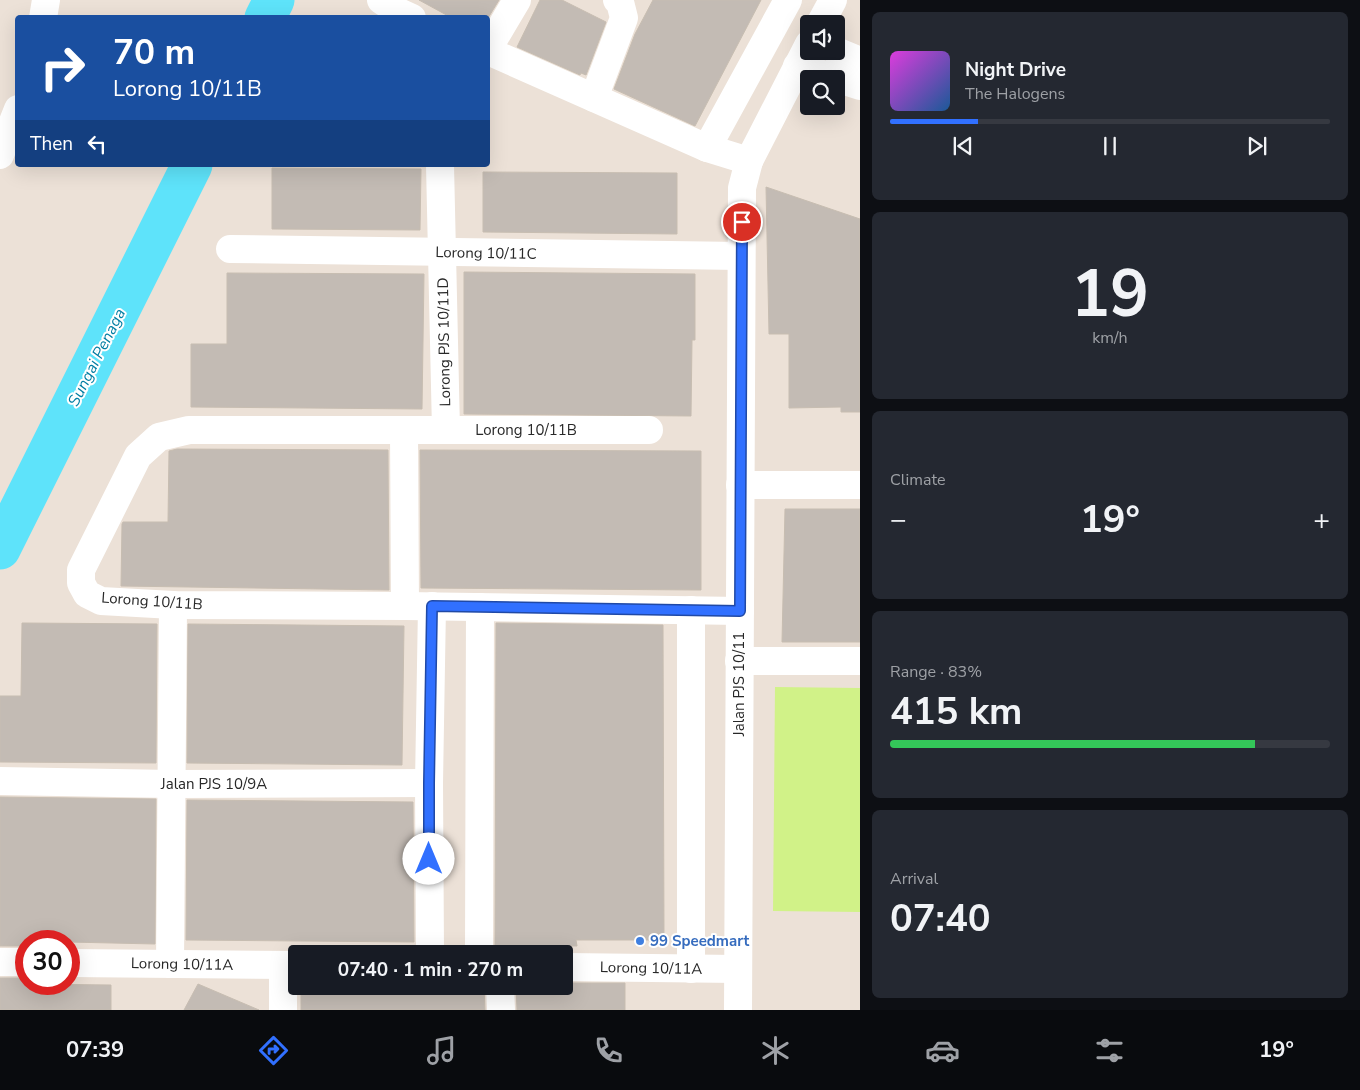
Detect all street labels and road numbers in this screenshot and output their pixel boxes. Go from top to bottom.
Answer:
street label: Lorong 10/11C [435,242,537,264]
street label: Lorong PJS 10/11D [433,277,455,407]
street label: Lorong 10/11B [475,420,577,440]
street label: Lorong 10/11B [101,587,203,615]
street label: Jalan PJS 10/11 [729,632,749,737]
street label: Jalan PJS 10/9A [160,774,267,794]
street label: Lorong 10/11A [131,953,233,975]
street label: Lorong 10/11A [600,957,702,979]

